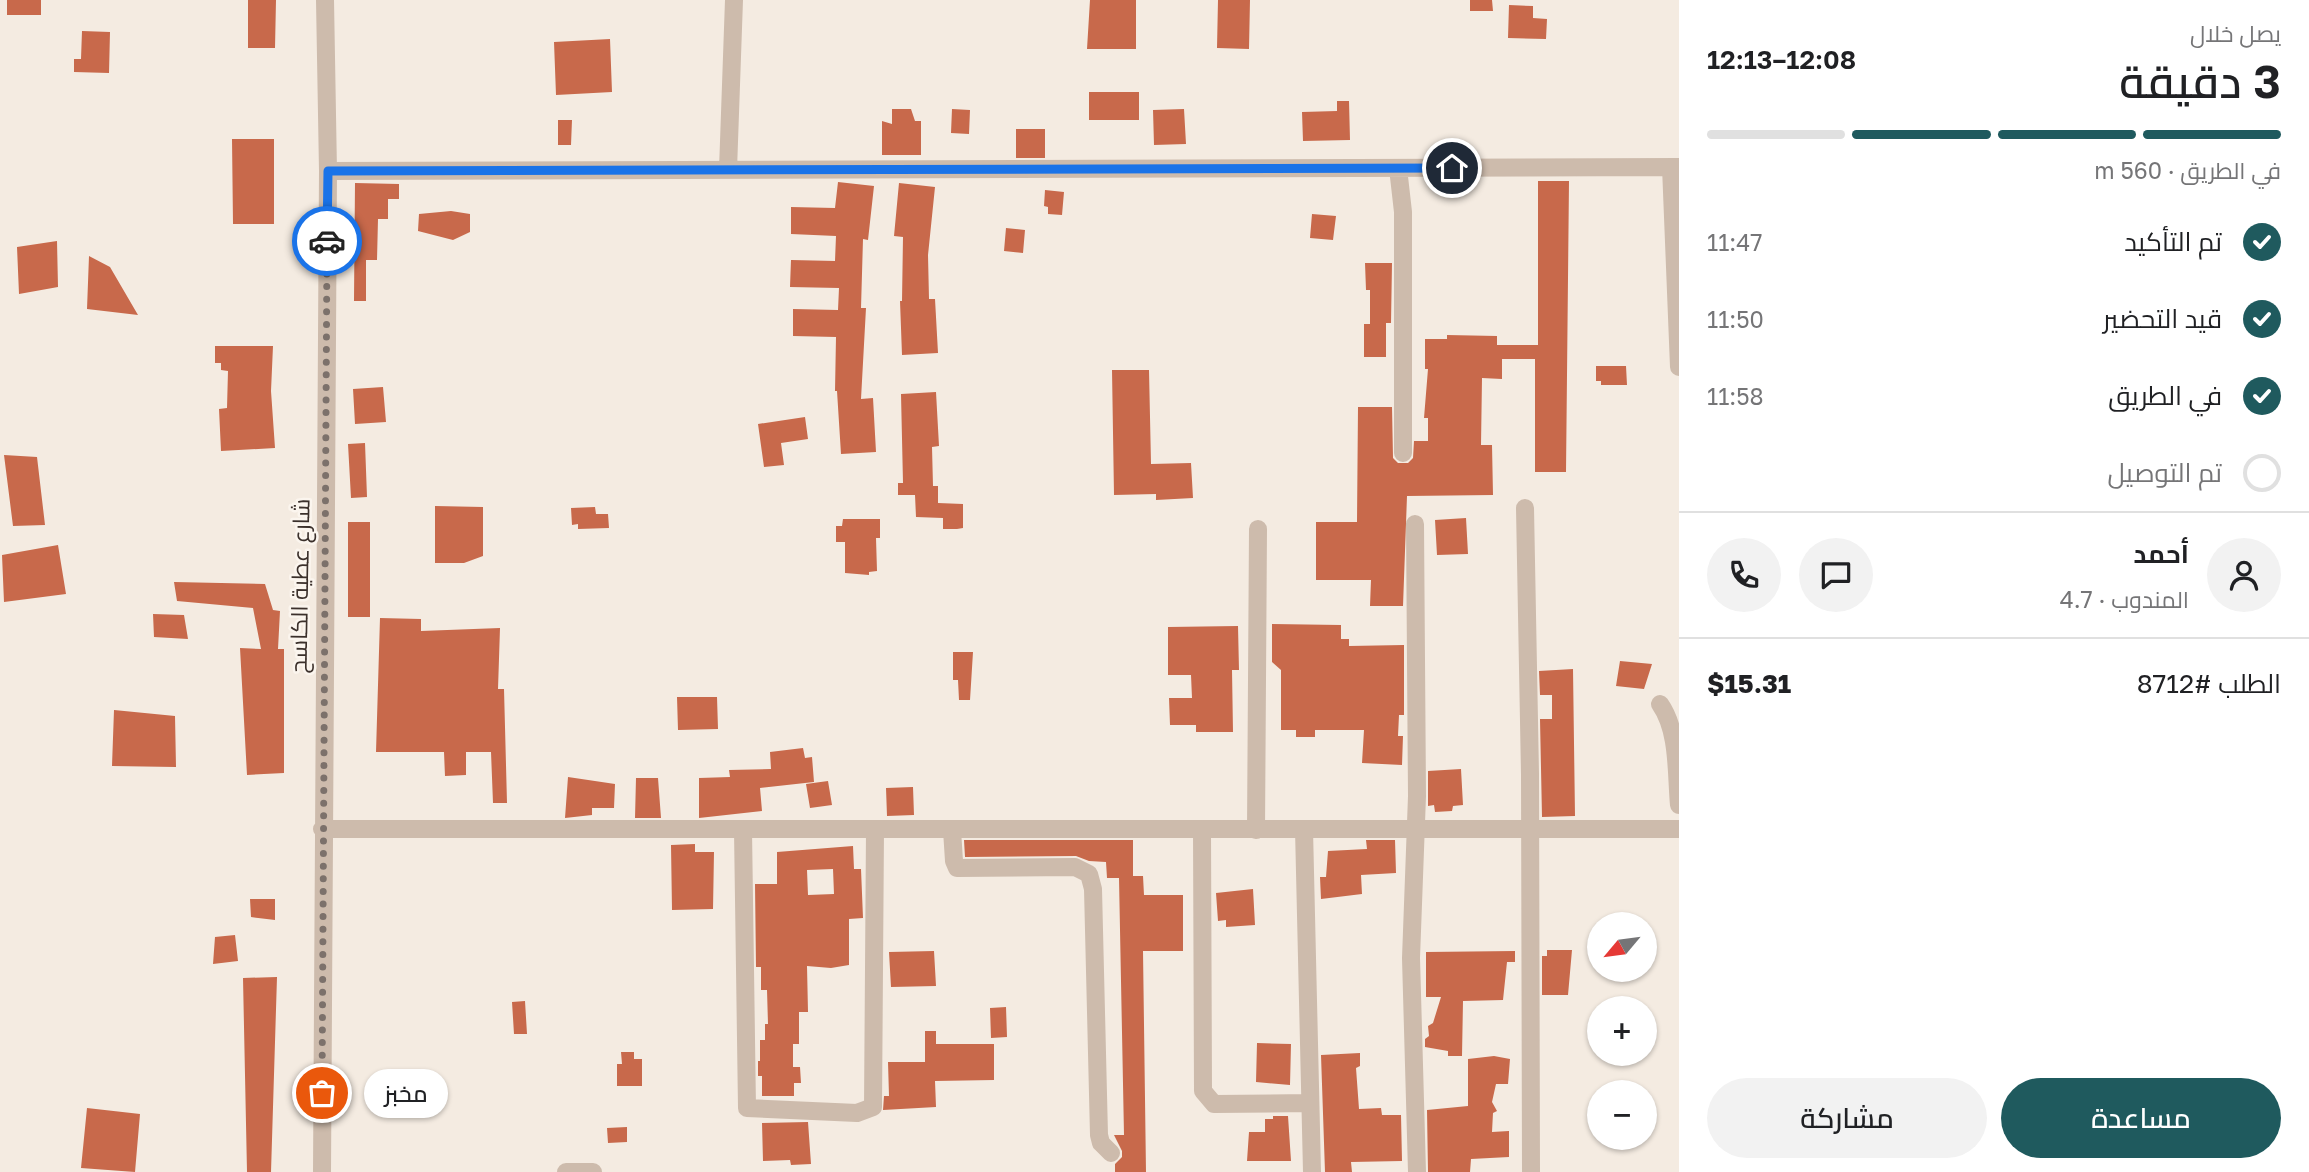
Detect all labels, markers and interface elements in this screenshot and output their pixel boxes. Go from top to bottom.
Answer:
text: يصل خلال [2190,19,2281,47]
text: 12:08–12:13 [1707,44,1856,75]
text: 3 دقيقة [2119,53,2281,108]
pin [1422,138,1482,198]
icon: home [1433,149,1471,187]
text: في الطريق · 560 m [2094,156,2281,184]
courier [292,206,362,276]
icon: car [308,222,346,260]
icon: check [2243,223,2281,261]
text: تم التأكيد [2124,226,2222,257]
text: 11:47 [1707,228,1762,256]
icon: check [2243,300,2281,338]
text: قيد التحضير [2103,303,2222,334]
text: 11:50 [1707,305,1764,333]
icon: check [2243,377,2281,415]
text: في الطريق [2108,380,2222,411]
text: 11:58 [1707,382,1764,410]
text: تم التوصيل [2107,457,2222,488]
street label: شارع عطية الكاسح [283,498,318,674]
button: phone [1707,538,1781,612]
button: chat [1799,538,1873,612]
text: أحمد [2133,538,2189,569]
button: person [2207,538,2281,612]
text: المندوب · 4.7 [2060,585,2189,613]
text: $15.31 [1707,668,1791,699]
text: الطلب #8712 [2137,668,2281,699]
north arrow [1587,912,1657,982]
map controls [1587,912,1657,1150]
button: + [1587,996,1657,1066]
pin [292,1063,352,1123]
callout: مخبز [364,1068,448,1118]
icon: bag [303,1074,341,1112]
button: مشاركة [1707,1078,1987,1158]
button: مساعدة [2001,1078,2281,1158]
text: مخبز [384,1079,428,1107]
button: − [1587,1080,1657,1150]

